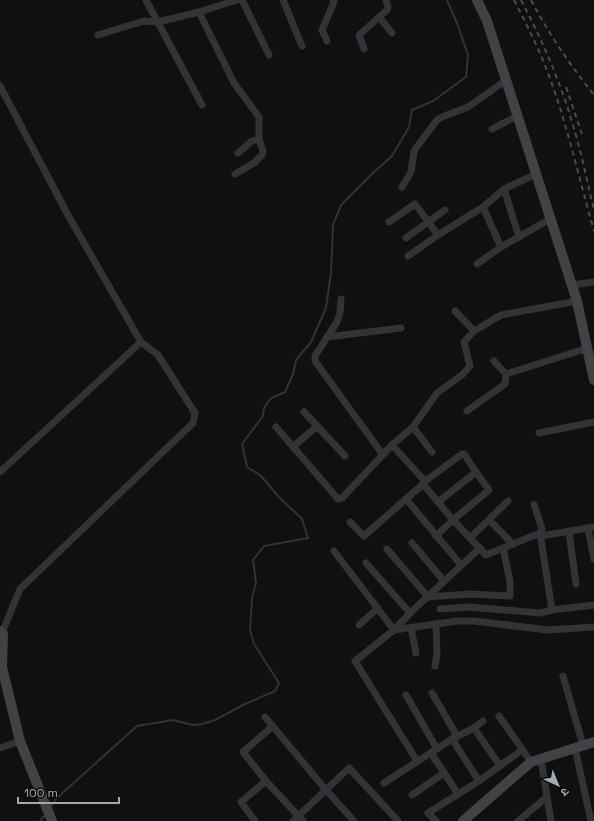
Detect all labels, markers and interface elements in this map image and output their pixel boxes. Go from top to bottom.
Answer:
north arrow [538,765,578,805]
scale bar [18,779,119,805]
text: 100 m [24,785,58,801]
text: उ [557,785,572,800]

